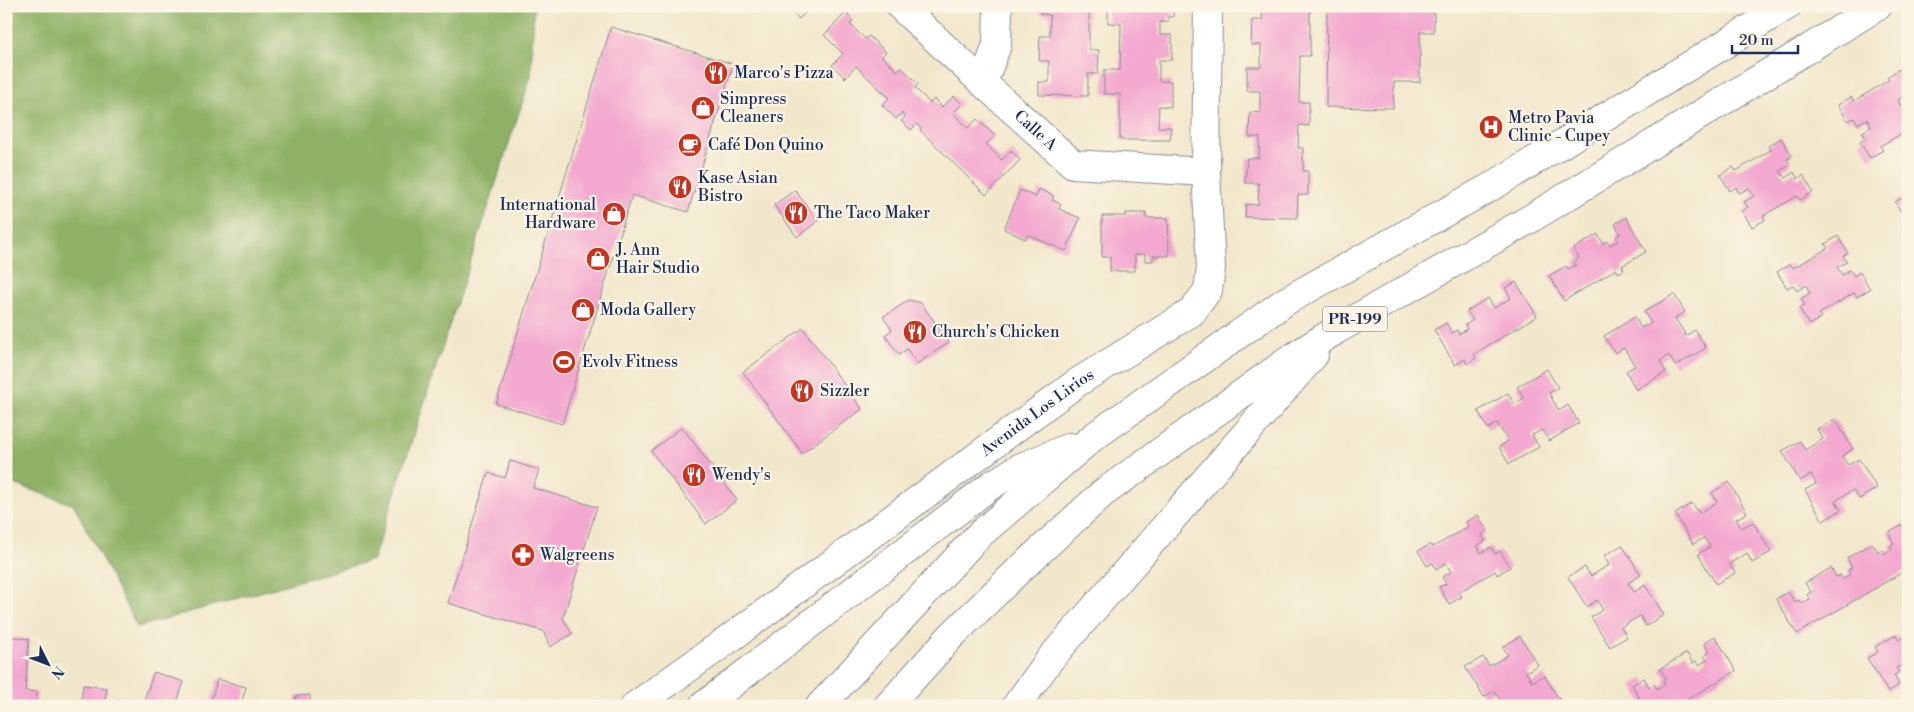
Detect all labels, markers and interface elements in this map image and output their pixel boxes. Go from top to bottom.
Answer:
scale bar [1732,22,1798,54]
text: 20 m [1739,31,1774,50]
restaurant icon: Marco's Pizza [703,60,729,86]
place label: Marco's Pizza [734,63,835,83]
place label: Simpress Cleaners [720,89,787,127]
shop icon: Simpress Cleaners [690,95,716,121]
street label: Calle A [1010,106,1062,156]
place label: Metro Pavia Clinic - Cupey [1508,108,1610,146]
hospital icon: Metro Pavia Clinic - Cupey [1478,114,1504,140]
cafe icon: Café Don Quino [677,132,703,158]
place label: Café Don Quino [708,135,824,155]
place label: Kase Asian Bistro [697,168,778,206]
restaurant icon: Kase Asian Bistro [667,174,693,200]
place label: International Hardware [500,195,596,233]
restaurant icon: The Taco Maker [783,200,809,226]
shop icon: International Hardware [601,201,627,227]
place label: The Taco Maker [814,203,930,223]
place label: J. Ann Hair Studio [615,240,700,278]
shop icon: J. Ann Hair Studio [585,246,611,272]
shop icon: Moda Gallery [570,297,596,323]
place label: Moda Gallery [600,300,697,320]
road number: PR-199 [1322,306,1388,332]
restaurant icon: Church's Chicken [902,319,928,345]
place label: Church's Chicken [932,322,1060,342]
sports icon: Evolv Fitness [551,349,577,375]
place label: Evolv Fitness [582,352,678,372]
street label: Avenida Los Lirios [976,365,1098,461]
restaurant icon: Sizzler [789,378,815,404]
place label: Sizzler [820,381,870,401]
restaurant icon: Wendy's [681,462,707,488]
place label: Wendy's [711,465,771,485]
pharmacy icon: Walgreens [510,542,536,568]
place label: Walgreens [539,545,614,565]
north arrow [22,640,72,690]
text: N [47,662,67,682]

